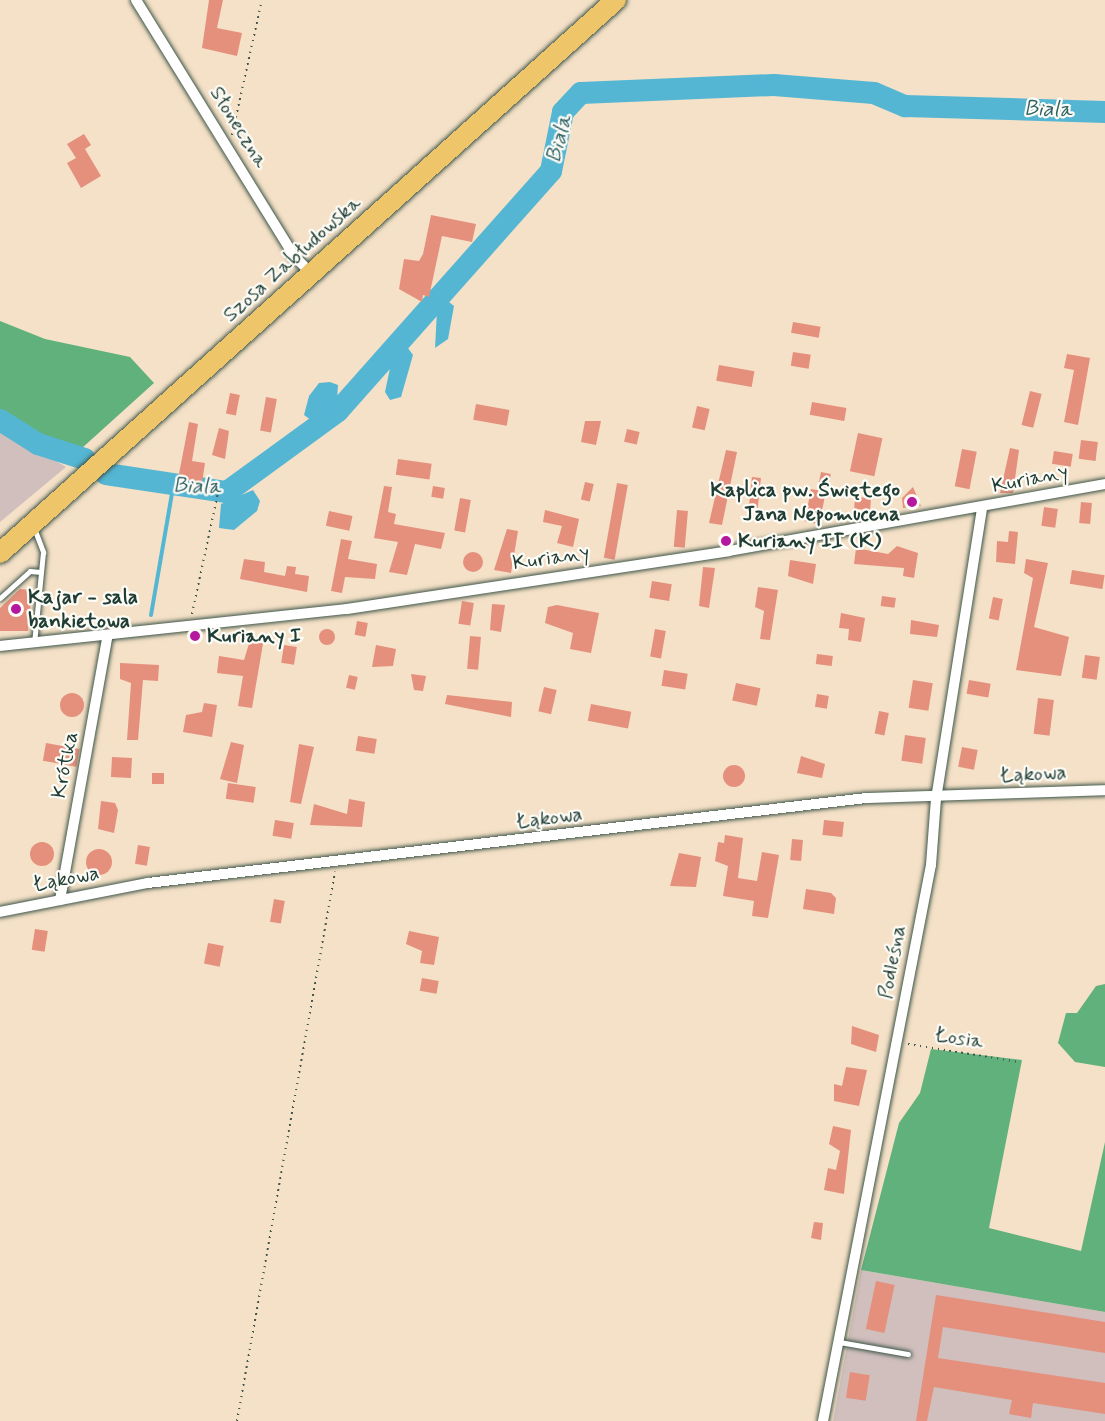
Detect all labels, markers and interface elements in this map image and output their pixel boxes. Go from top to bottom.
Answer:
street label: Słoneczna [204,82,274,172]
water label: Biala [1023,96,1073,124]
water label: Biala [541,112,579,166]
street label: Szosa Zabłudowska [218,191,366,327]
street label: Kuriany [990,459,1070,499]
water label: Biala [172,473,222,501]
place label: Kaplica pw. Świętego Jana Nepomucena [714,477,900,527]
marker: Kaplica pw. Świętego Jana Nepomucena [905,495,919,509]
place label: Kuriany II (K) [738,528,881,554]
marker: Kuriany II (K) [719,534,733,548]
street label: Kuriany [511,540,591,576]
place label: Kajar - sala bankietowa [28,584,138,634]
marker: Kajar - sala bankietowa [9,602,23,616]
place label: Kuriany I [207,623,301,649]
marker: Kuriany I [188,629,202,643]
street label: Krótka [46,729,84,801]
street label: Łąkowa [999,760,1067,788]
street label: Łąkowa [514,801,584,835]
street label: Łąkowa [31,860,101,898]
street label: Podleśna [873,923,911,1001]
street label: Łosia [933,1022,985,1054]

